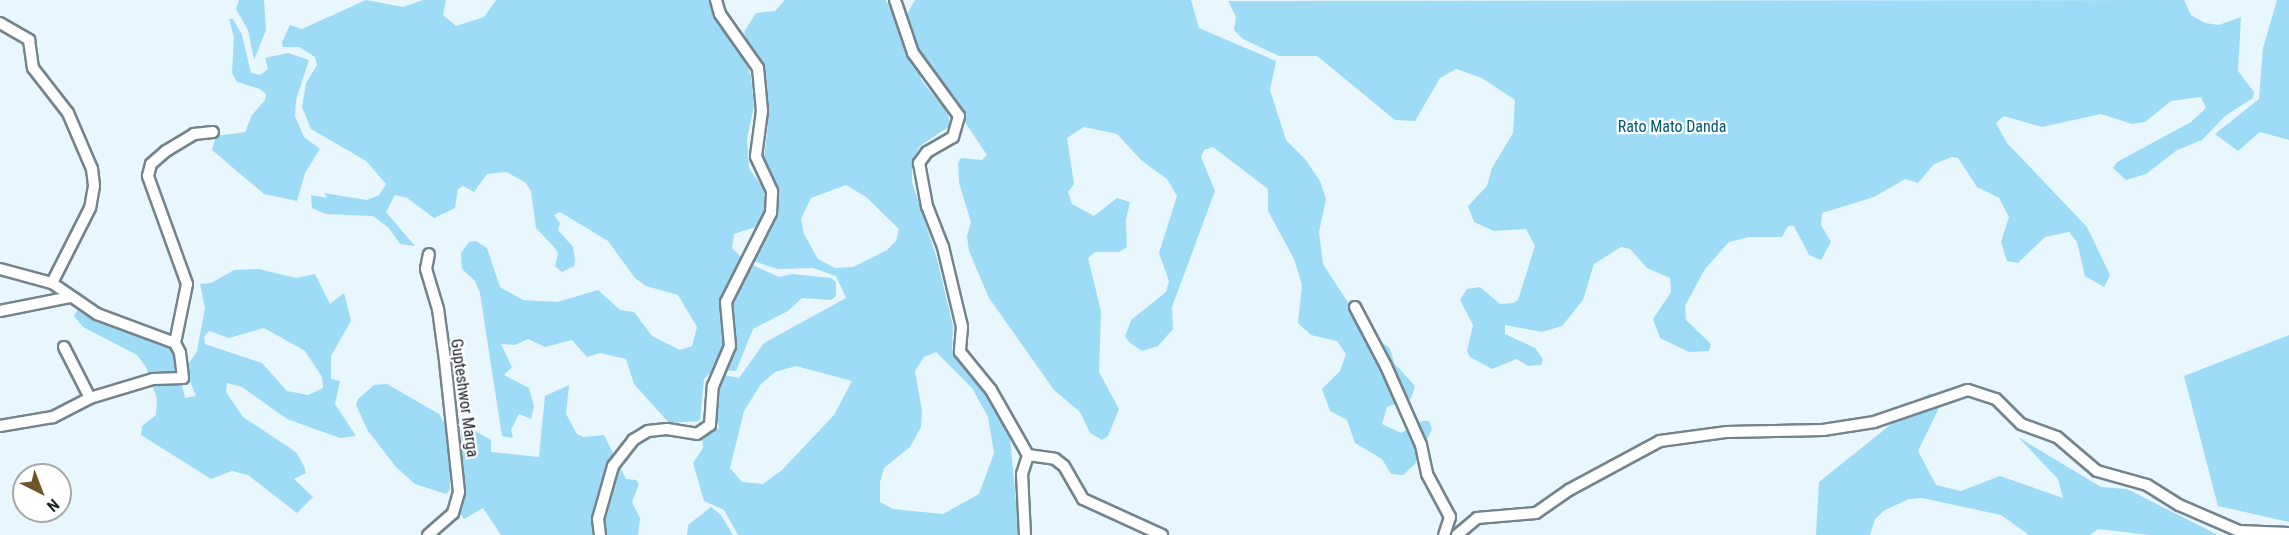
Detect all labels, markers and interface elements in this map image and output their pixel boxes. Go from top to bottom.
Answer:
park label: Rato Mato Danda [1618,117,1726,137]
street label: Gupteshwor Marga [446,338,482,458]
north arrow [12,463,72,523]
text: N [43,495,63,516]

